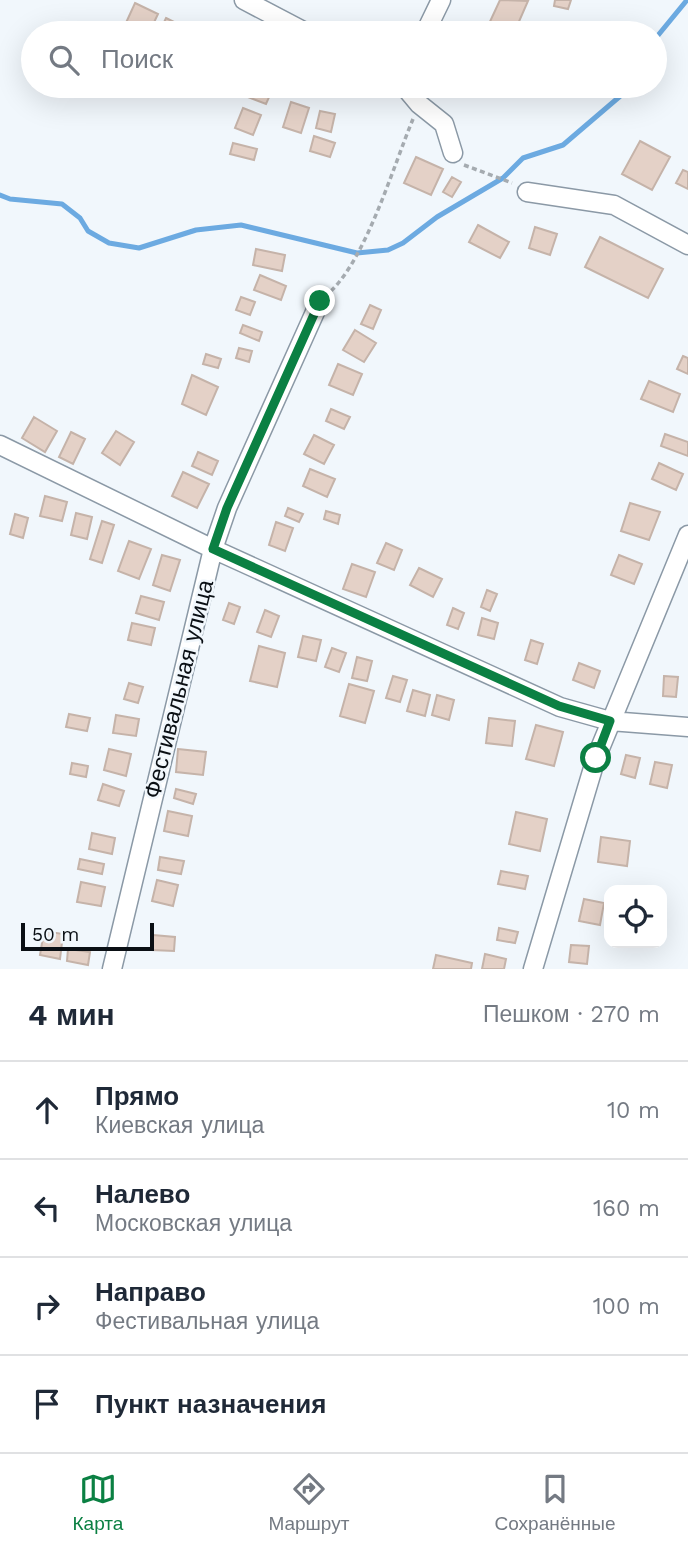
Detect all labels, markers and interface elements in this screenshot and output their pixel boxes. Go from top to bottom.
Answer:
search box [21,21,667,98]
icon: search [45,41,83,79]
text: Поиск [101,44,173,74]
route end [304,285,335,316]
street label: Фестивальная улица [139,577,219,801]
route start [580,742,611,773]
map controls [604,885,667,948]
button: locate [604,885,667,948]
scale bar [21,920,154,952]
text: 50 m [32,923,79,946]
text: 4 мин [28,997,115,1032]
text: Пешком · 270 m [483,1001,660,1028]
text: Прямо [95,1081,179,1111]
icon: ahead [28,1091,66,1129]
text: 10 m [607,1097,660,1124]
text: Киевская улица [95,1112,264,1139]
text: Налево [95,1179,190,1209]
icon: left [28,1189,66,1227]
text: 160 m [593,1195,660,1222]
text: Московская улица [95,1210,292,1237]
text: Направо [95,1277,206,1307]
icon: right [28,1287,66,1325]
text: 100 m [593,1293,660,1320]
text: Фестивальная улица [95,1308,319,1335]
icon: arrive [28,1385,66,1423]
text: Пункт назначения [95,1389,326,1419]
tab: Карта [73,1470,123,1535]
tab: Маршрут [268,1470,349,1535]
tab: Сохранённые [494,1470,615,1535]

